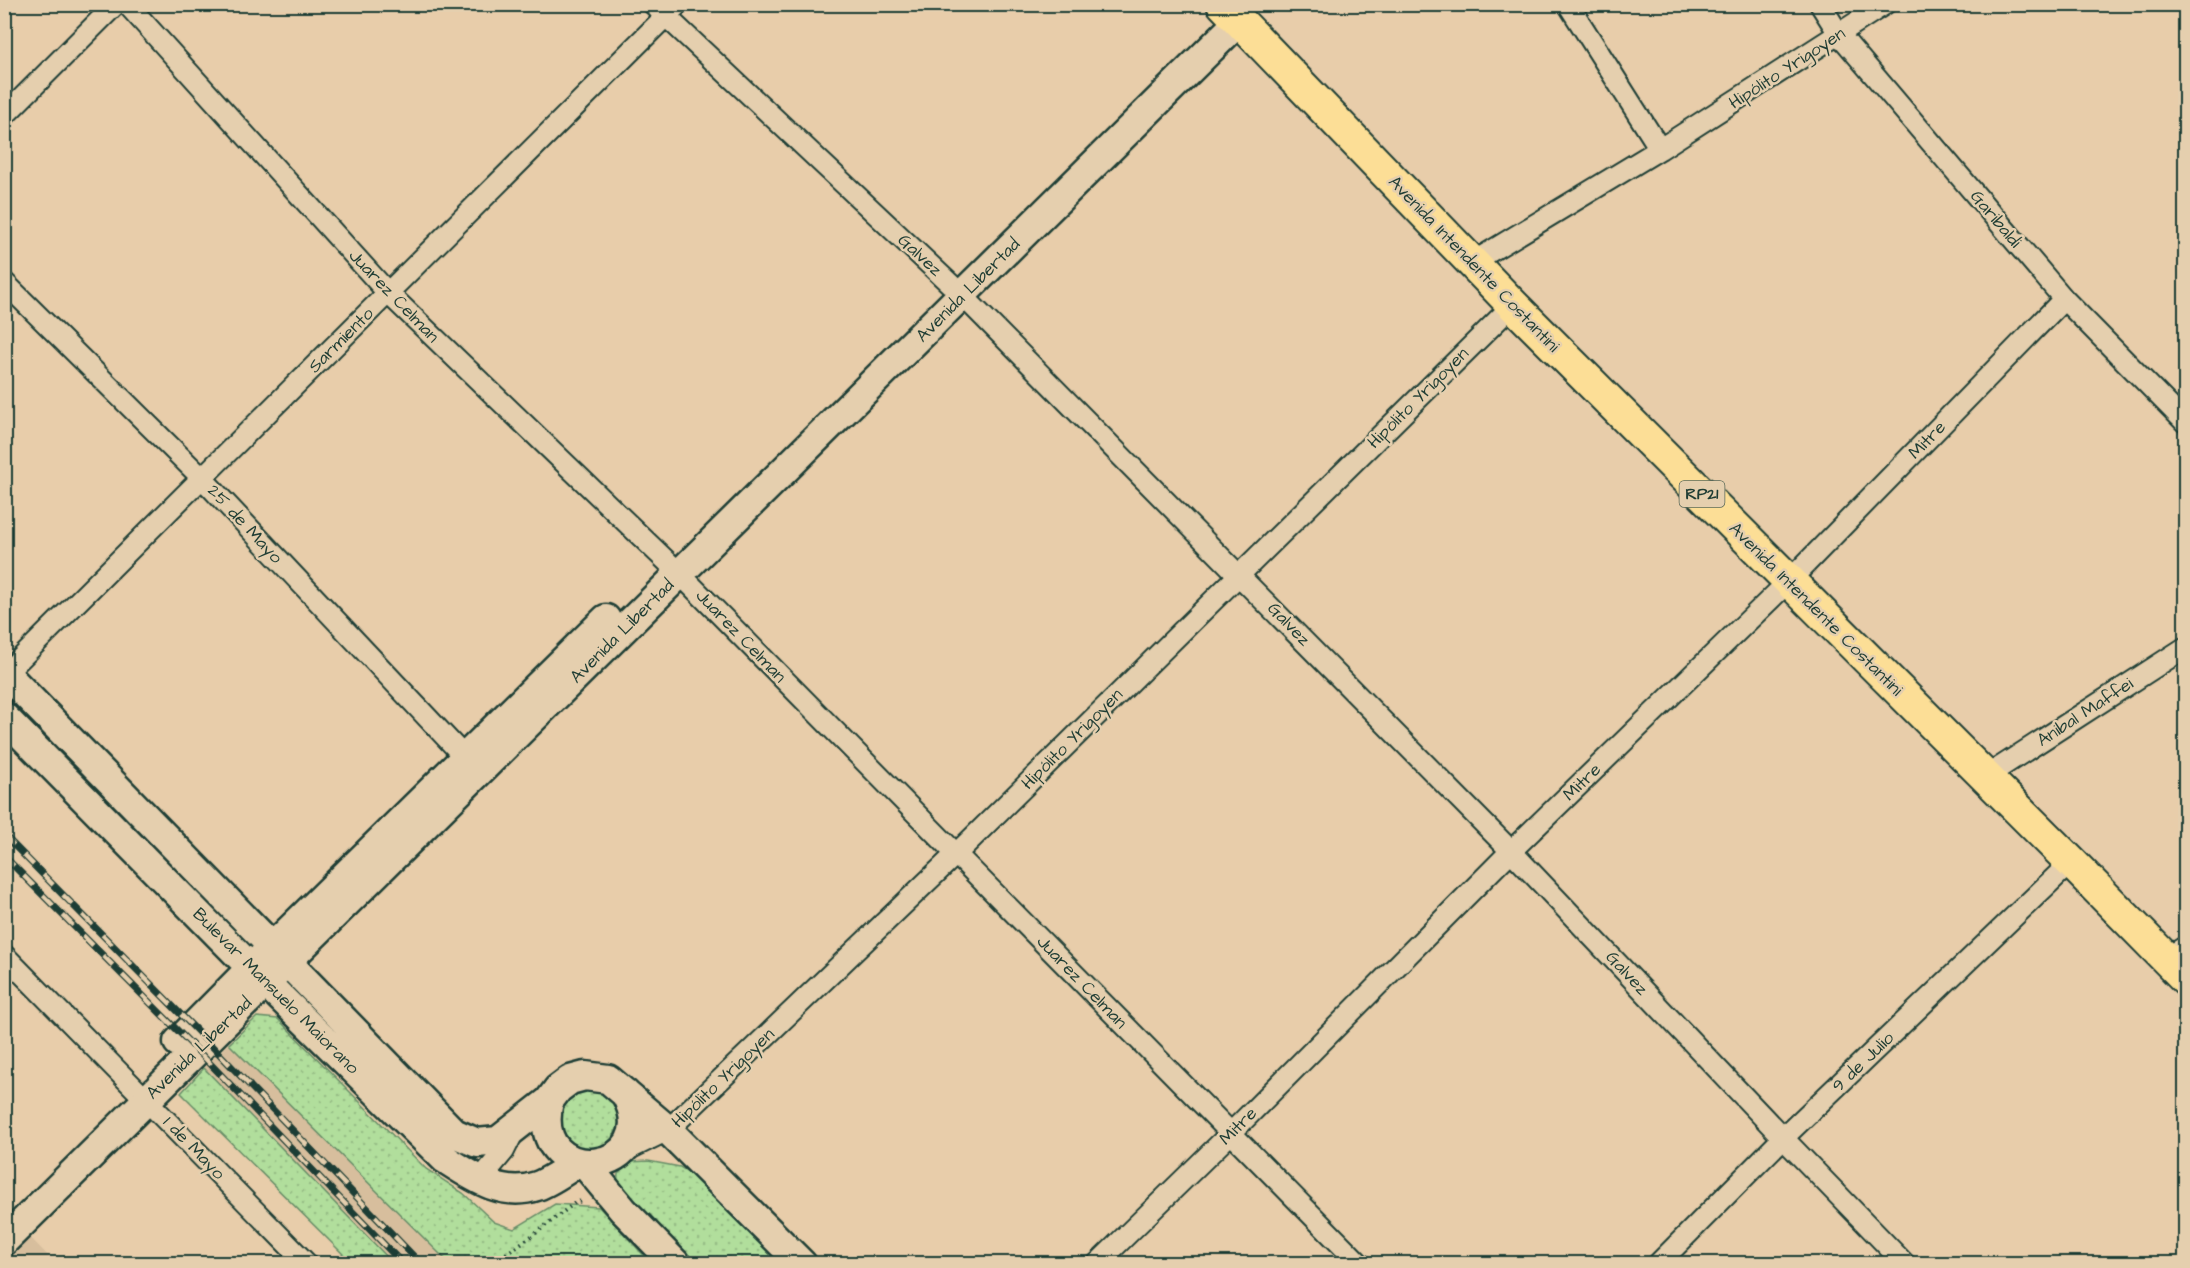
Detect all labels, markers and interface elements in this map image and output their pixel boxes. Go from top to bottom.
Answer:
street label: Hipólito Yrigoyen [1724,21,1851,116]
street label: Avenida Intendente Costantini [1383,170,1565,358]
street label: Garibaldi [1964,185,2028,253]
street label: Galvez [892,228,948,282]
street label: Avenida Libertad [910,232,1026,348]
street label: Juarez Celman [343,244,445,348]
street label: Sarmiento [303,302,379,378]
street label: Hipólito Yrigoyen [1362,342,1475,455]
street label: Mitre [1903,415,1952,465]
street label: 25 de Mayo [201,479,288,570]
road number: RP21 [1680,481,1724,507]
street label: Avenida Intendente Costantini [1723,516,1909,702]
street label: Avenida Libertad [564,573,680,689]
street label: Juarez Celman [690,584,792,688]
street label: Galvez [1262,596,1316,652]
street label: Anibal Maffei [2032,671,2138,753]
street label: Hipólito Yrigoyen [1016,683,1129,796]
street label: Mitre [1557,757,1607,806]
street label: Bulevar Mansuelo Maiorano [187,902,365,1080]
street label: Juarez Celman [1031,930,1133,1034]
street label: Galvez [1600,945,1654,1001]
street label: Avenida Libertad [140,991,258,1105]
street label: Hipólito Yrigoyen [666,1022,781,1134]
street label: 9 de Julio [1826,1026,1900,1098]
street label: Mitre [1213,1101,1263,1151]
street label: 1 de Mayo [157,1111,231,1186]

